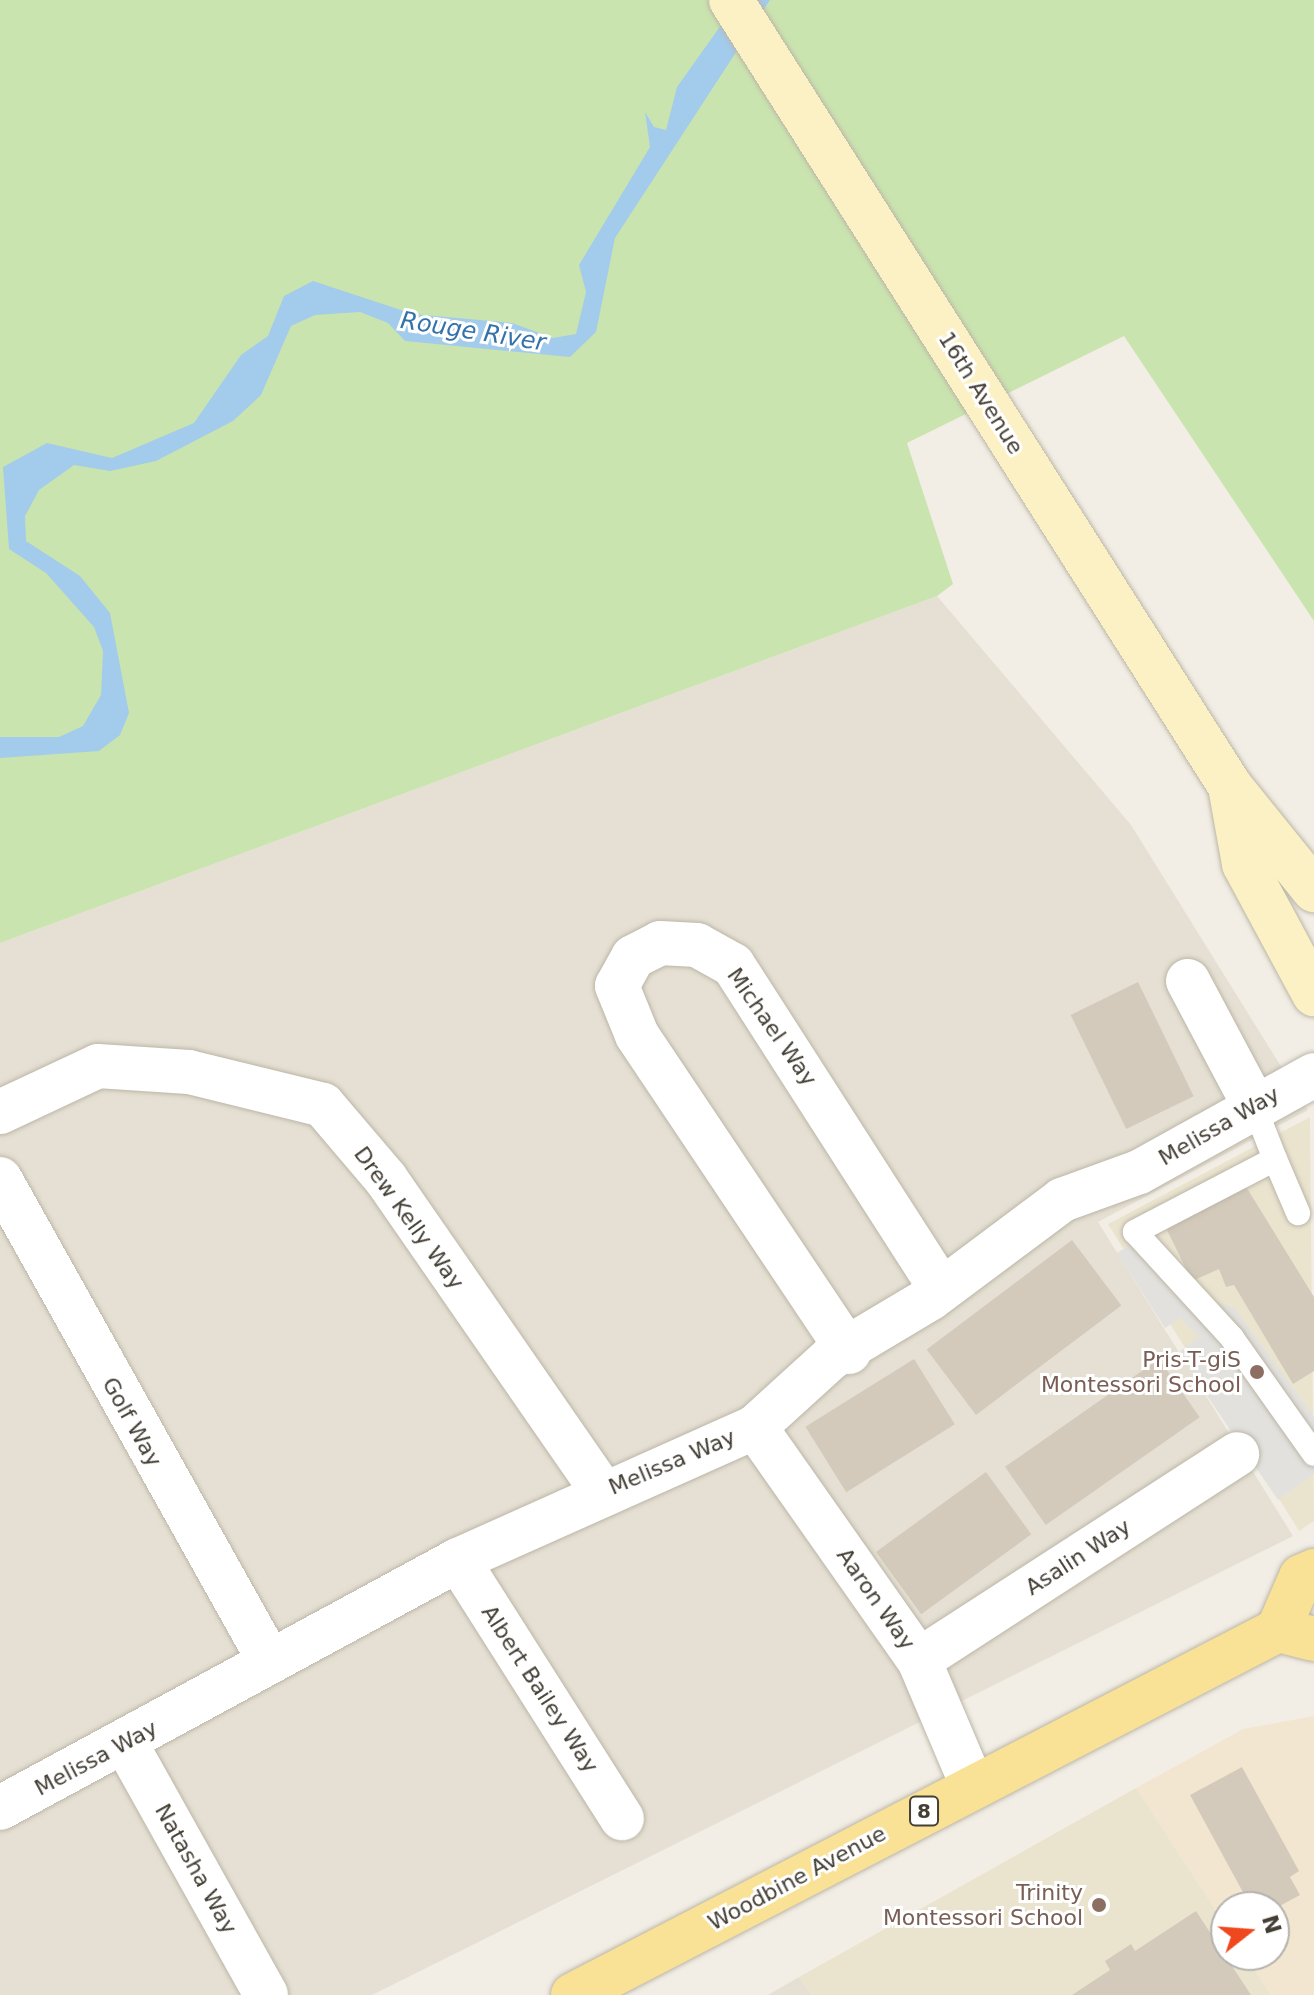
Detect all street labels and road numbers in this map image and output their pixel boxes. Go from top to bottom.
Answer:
street label: 16th Avenue [933,327,1029,459]
street label: Michael Way [722,963,822,1091]
street label: Melissa Way [1154,1081,1284,1171]
street label: Drew Kelly Way [348,1141,470,1295]
street label: Golf Way [97,1373,167,1471]
street label: Melissa Way [605,1423,739,1501]
street label: Asalin Way [1020,1513,1136,1601]
street label: Aaron Way [831,1543,921,1655]
street label: Albert Bailey Way [476,1600,604,1778]
street label: Melissa Way [30,1715,162,1801]
road number: 8 [908,1795,940,1827]
street label: Natasha Way [149,1799,243,1939]
street label: Woodbine Avenue [704,1820,890,1936]

